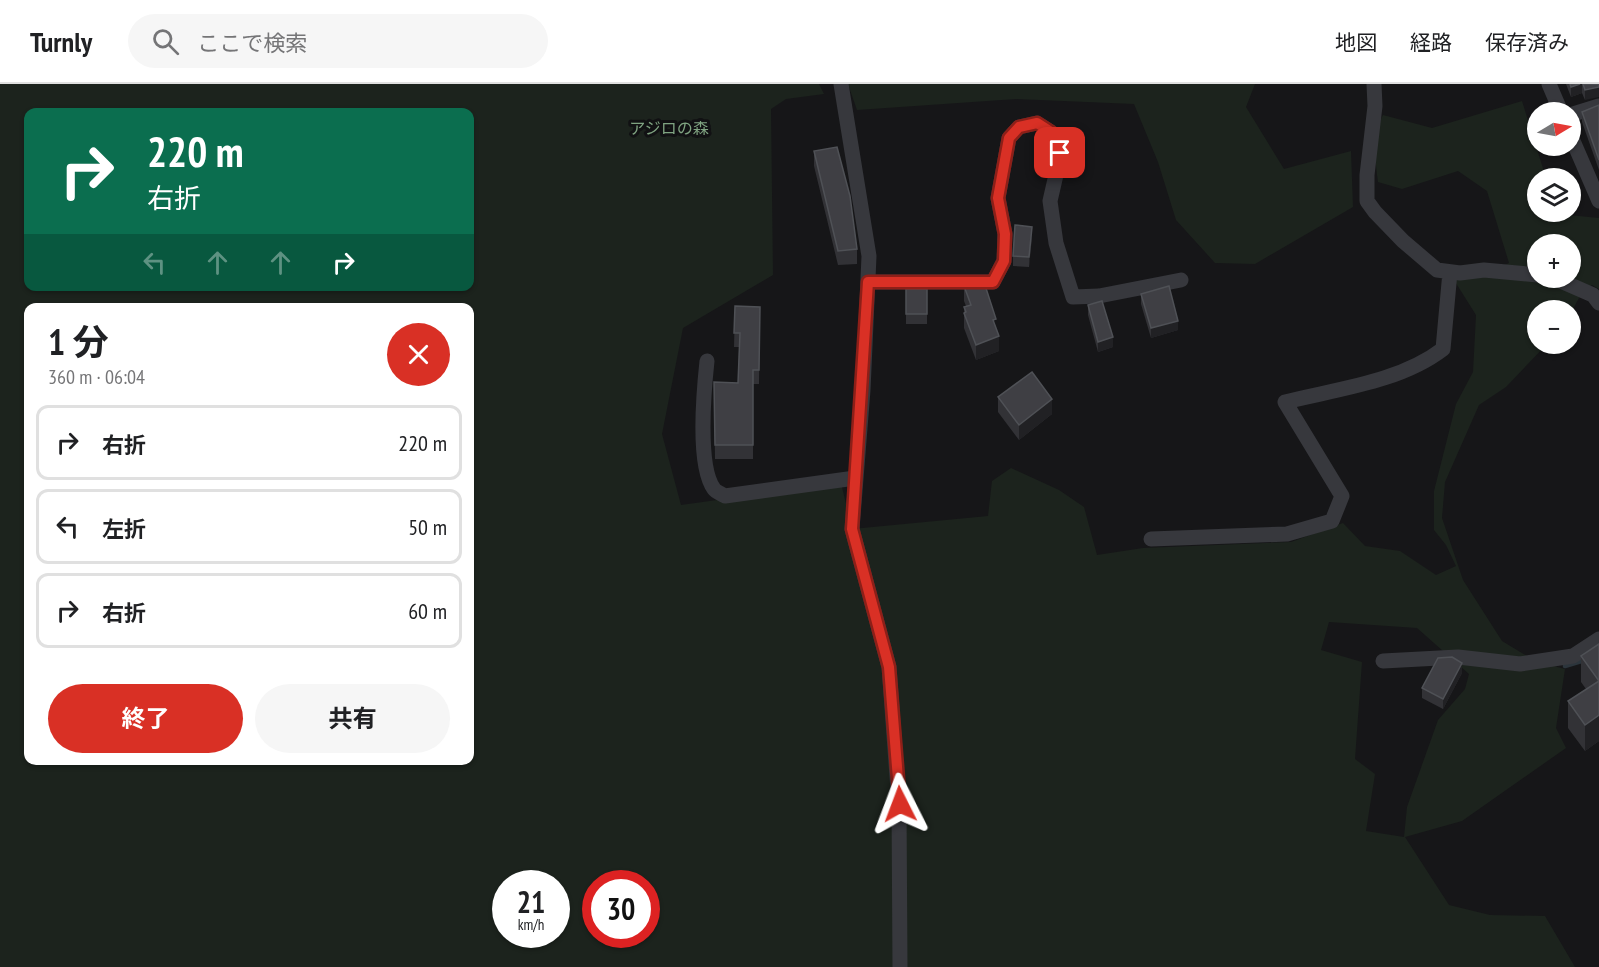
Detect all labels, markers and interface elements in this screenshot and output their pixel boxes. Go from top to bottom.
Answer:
search box [128,14,548,68]
text: Turnly [30,23,92,60]
icon: search [149,25,182,58]
text: ここで検索 [197,29,307,57]
text: 地図 [1335,29,1377,56]
text: 経路 [1410,29,1452,56]
text: 保存済み [1485,29,1569,56]
north arrow [1527,102,1581,156]
map controls [1527,102,1581,354]
park label: アジロの森 [629,118,709,138]
text: 220 m [147,124,244,179]
pin [1034,127,1085,178]
icon: right [48,132,126,210]
icon: arrive [1043,136,1076,169]
button: layers [1527,168,1581,222]
text: 右折 [147,181,201,215]
button: + [1527,234,1581,288]
icon: left [138,246,171,279]
icon: ahead [201,246,234,279]
icon: ahead [264,246,297,279]
icon: right [327,246,360,279]
button: − [1527,300,1581,354]
text: 1 分 [48,318,109,365]
button: close [387,323,450,386]
text: 360 m · 06:04 [48,364,145,390]
icon: right [51,426,84,459]
text: 220 m [398,429,447,457]
text: 右折 [102,431,146,459]
icon: left [51,510,84,543]
text: 50 m [408,513,447,541]
text: 左折 [102,515,146,543]
icon: right [51,594,84,627]
text: 60 m [408,597,447,625]
text: 右折 [102,599,146,627]
button: 終了 [48,684,243,753]
button: 共有 [255,684,450,753]
position arrow [868,772,932,836]
speed limit sign: 30 [582,870,660,948]
text: 21 [517,882,545,921]
text: km/h [518,915,544,934]

